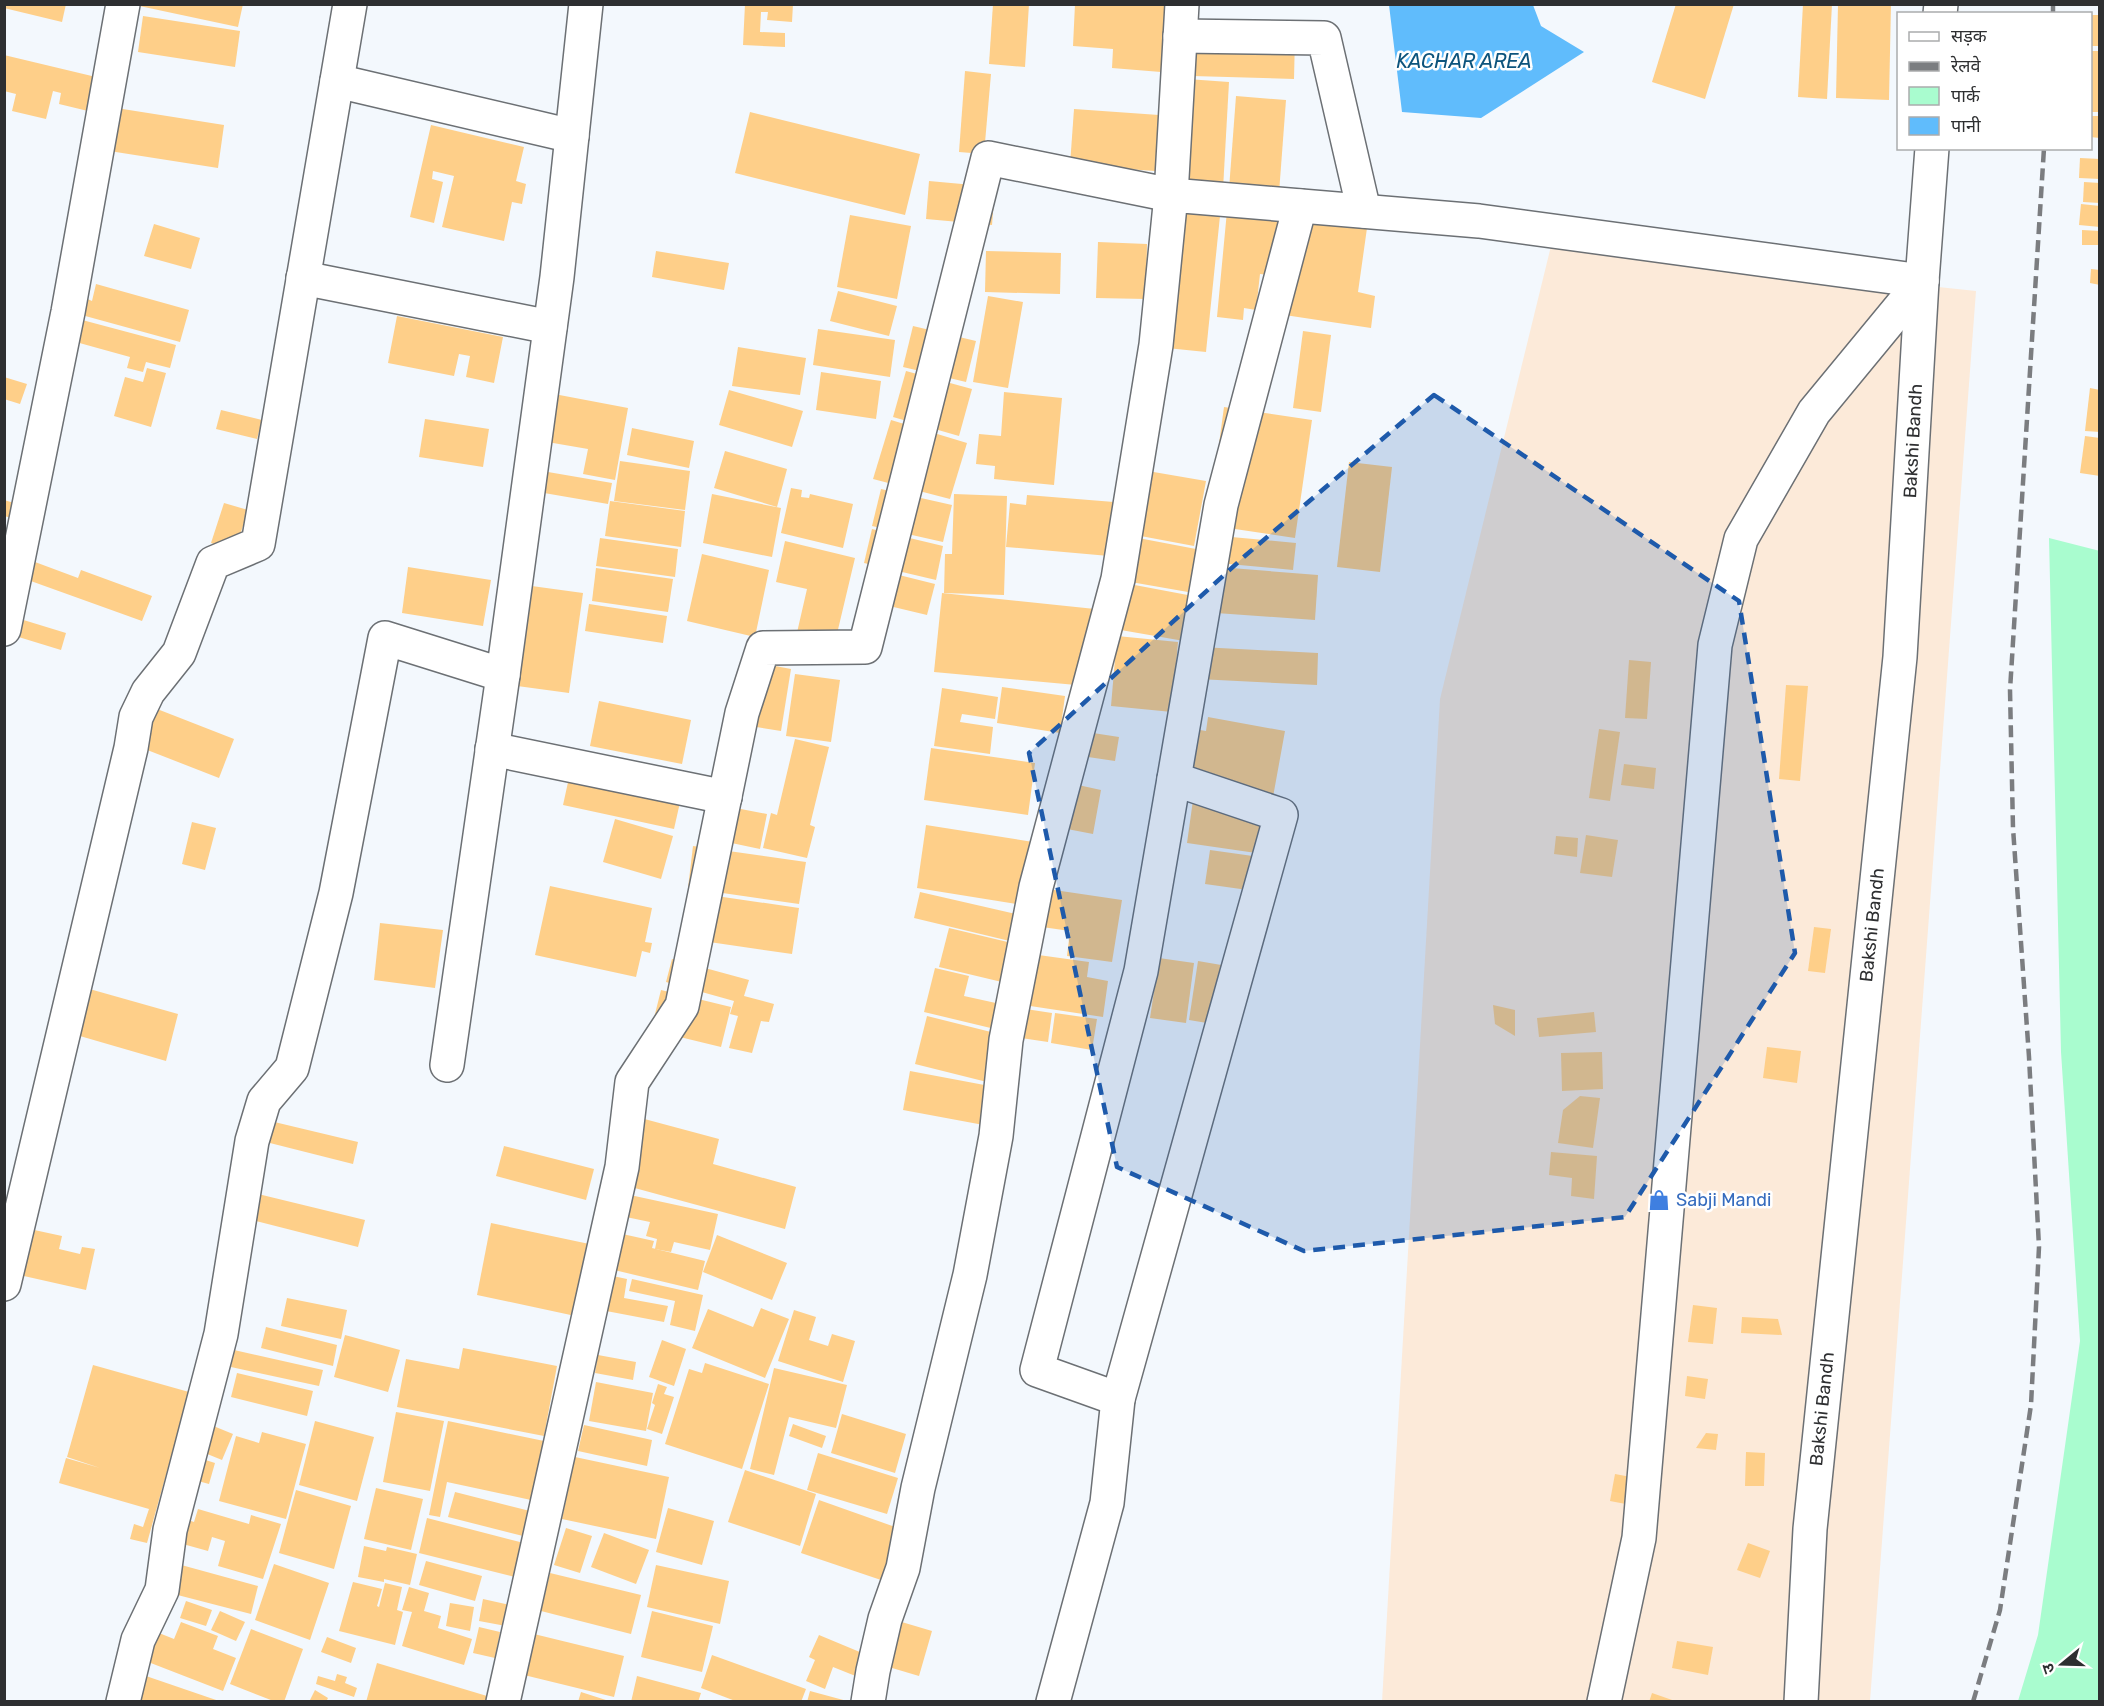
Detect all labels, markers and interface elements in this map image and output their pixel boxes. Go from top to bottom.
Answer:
legend [1897,12,2092,150]
text: सड़क [1951,25,1988,47]
water label: KACHAR AREA [1396,49,1532,73]
text: रेलवे [1950,55,1982,77]
text: पार्क [1951,85,1981,107]
text: पानी [1951,115,1981,137]
street label: Bakshi Bandh [1899,383,1927,499]
street label: Bakshi Bandh [1855,867,1889,983]
shop icon: Sabji Mandi [1647,1188,1671,1212]
place label: Sabji Mandi [1676,1189,1771,1211]
street label: Bakshi Bandh [1805,1351,1839,1467]
north arrow [2032,1634,2092,1694]
text: उ [2038,1661,2059,1676]

